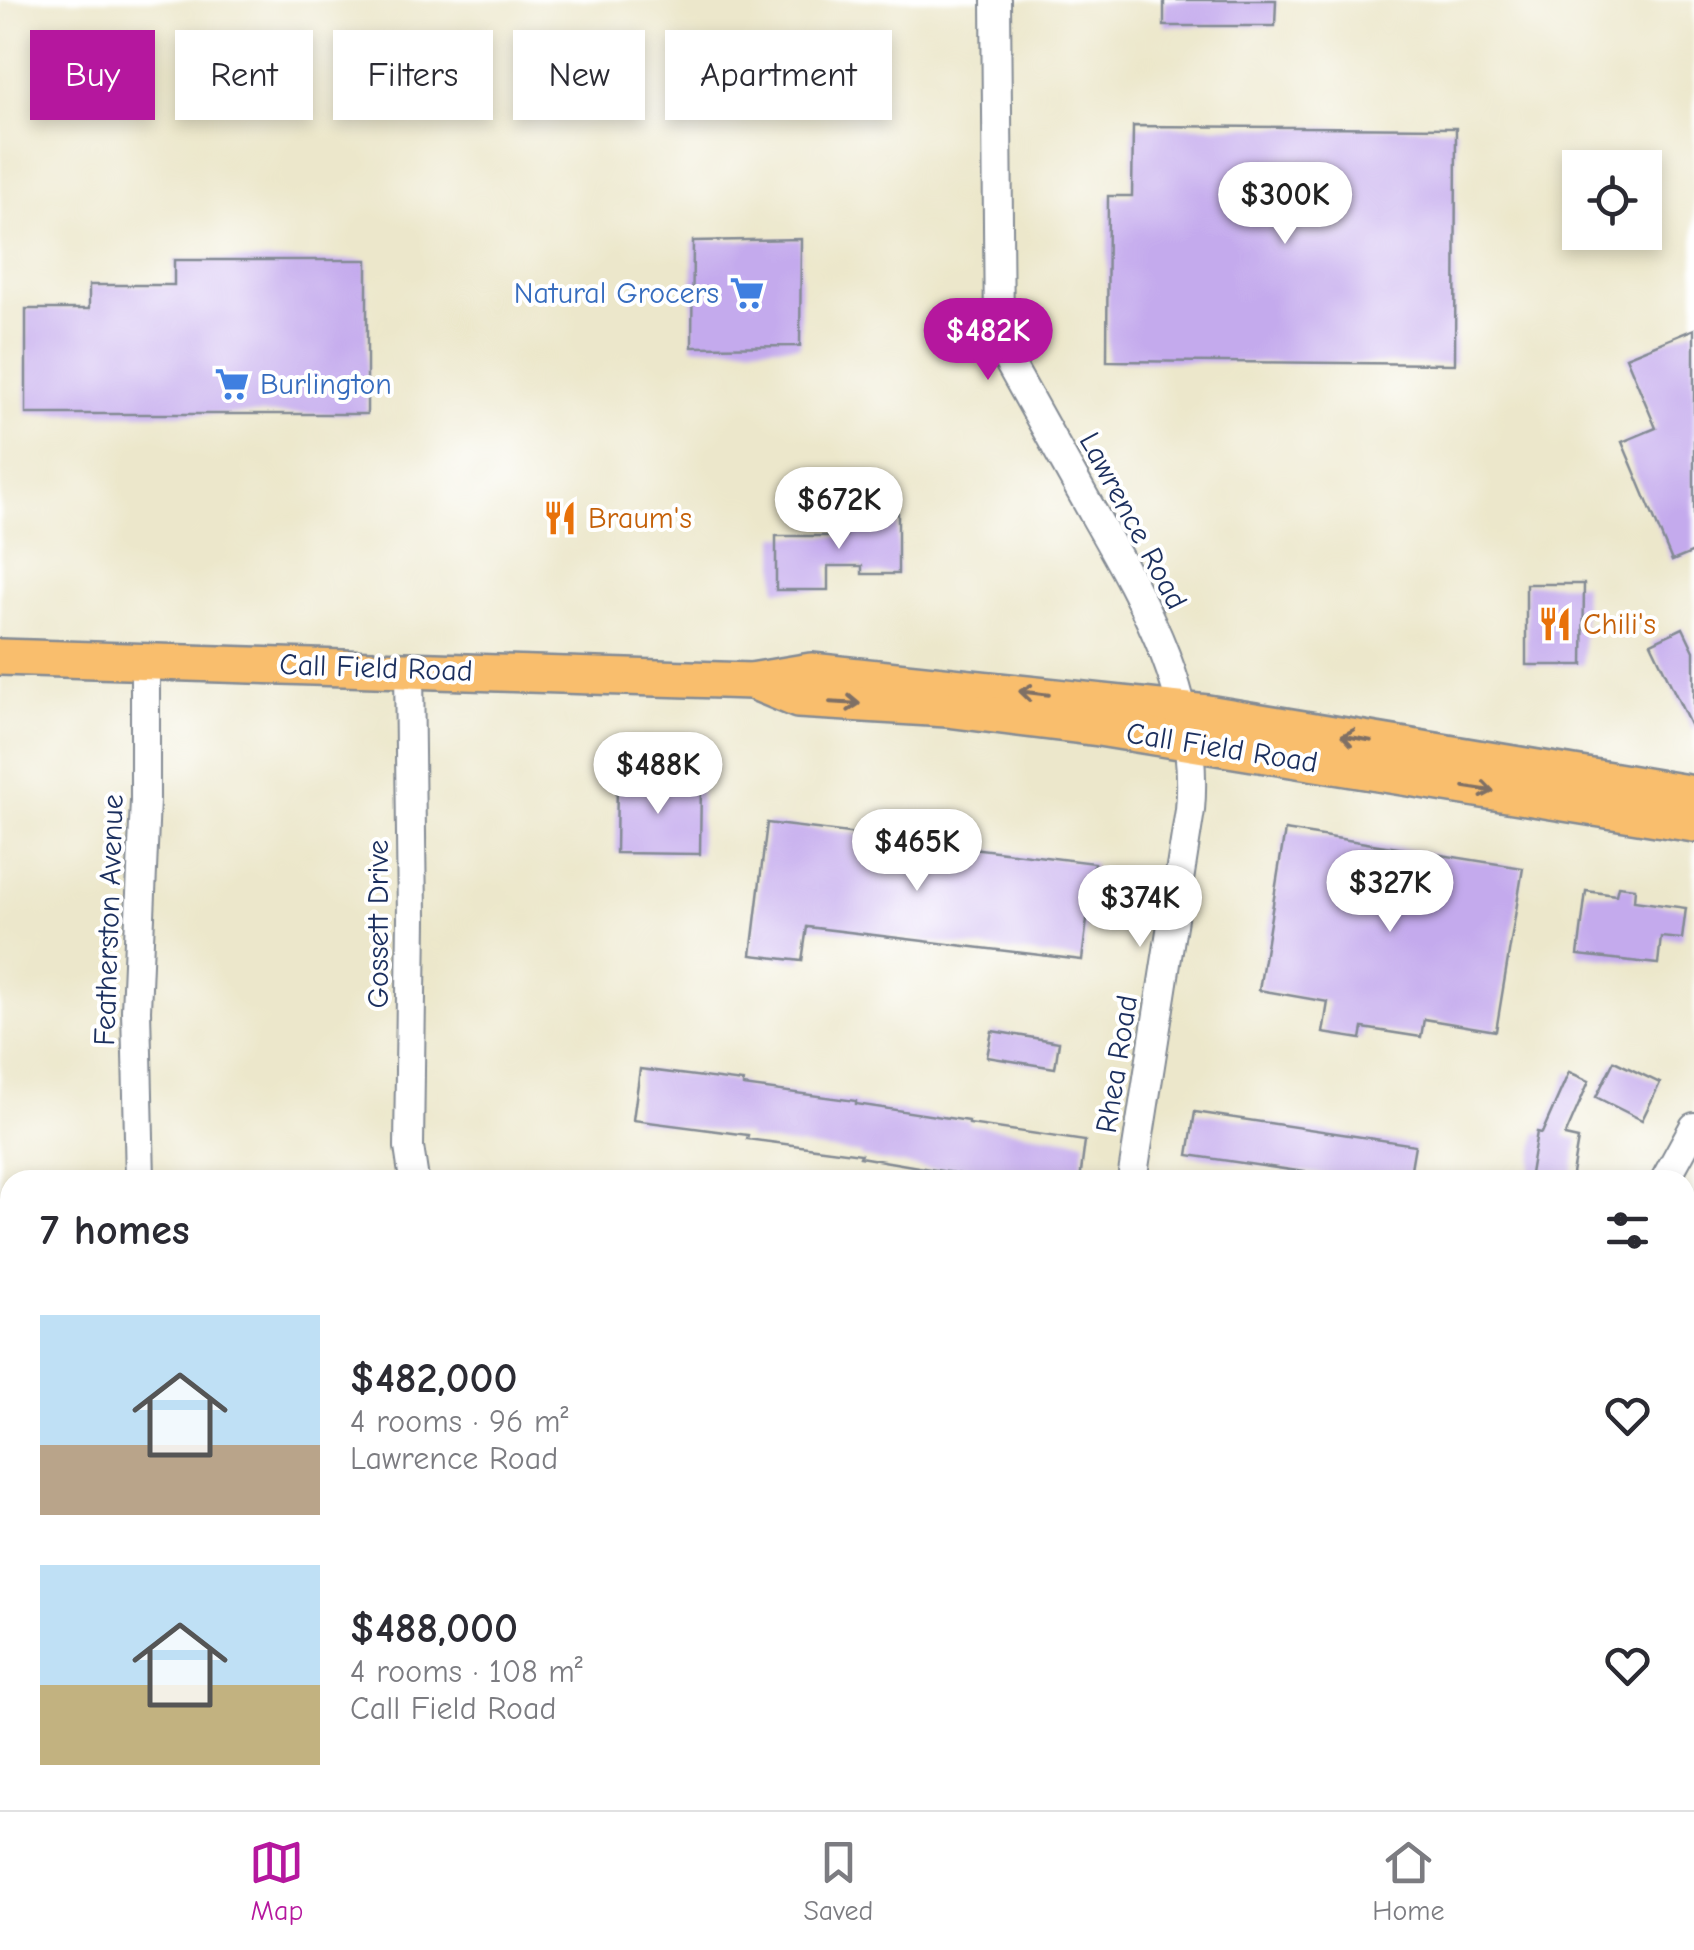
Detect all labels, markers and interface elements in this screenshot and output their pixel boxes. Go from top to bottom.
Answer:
chip: Buy [30,30,155,120]
chip: Rent [175,30,313,120]
chip: Filters [333,30,493,120]
chip: New [513,30,645,120]
chip: Apartment [665,30,892,120]
map controls [1562,150,1662,250]
button: locate [1562,150,1662,250]
pin: $300K [1215,162,1355,247]
text: $300K [1240,176,1330,213]
supermarket icon: Natural Grocers [728,274,766,312]
place label: Natural Grocers [514,276,719,311]
pin: $482K [918,298,1058,383]
text: $482K [946,312,1030,349]
supermarket icon: Burlington [213,365,251,403]
place label: Burlington [260,367,392,402]
street label: Lawrence Road [1072,427,1194,615]
pin: $672K [769,467,909,552]
text: $672K [797,481,881,518]
restaurant icon: Braum's [541,499,579,537]
place label: Braum's [588,501,692,536]
restaurant icon: Chili's [1536,605,1574,643]
place label: Chili's [1583,607,1656,642]
street label: Call Field Road [279,647,473,689]
one-way arrow [1019,683,1051,702]
one-way arrow [828,694,860,713]
street label: Call Field Road [1124,716,1320,780]
one-way arrow [1340,728,1373,747]
pin: $488K [588,732,728,817]
text: $488K [615,746,701,783]
one-way arrow [1462,780,1494,799]
street label: Featherston Avenue [87,794,131,1046]
pin: $465K [847,809,987,894]
text: $465K [874,823,960,860]
street label: Gossett Drive [361,840,396,1008]
pin: $327K [1320,850,1460,935]
text: $327K [1348,864,1432,901]
pin: $374K [1070,865,1210,950]
text: $374K [1100,879,1180,916]
street label: Rhea Road [1089,992,1145,1136]
icon: filters [1600,1203,1655,1258]
text: 7 homes [40,1206,190,1255]
text: $482,000 [350,1354,518,1403]
icon: home [120,1355,240,1475]
icon: heart [1600,1388,1655,1443]
text: 4 rooms · 96 m² [350,1403,568,1440]
text: Lawrence Road [350,1440,558,1477]
text: $488,000 [350,1604,518,1653]
icon: home [120,1605,240,1725]
icon: heart [1600,1638,1655,1693]
text: 4 rooms · 108 m² [350,1653,583,1690]
text: Call Field Road [350,1690,556,1727]
tab: Map [249,1835,304,1927]
tab: Saved [803,1835,873,1927]
tab: Home [1372,1835,1445,1927]

